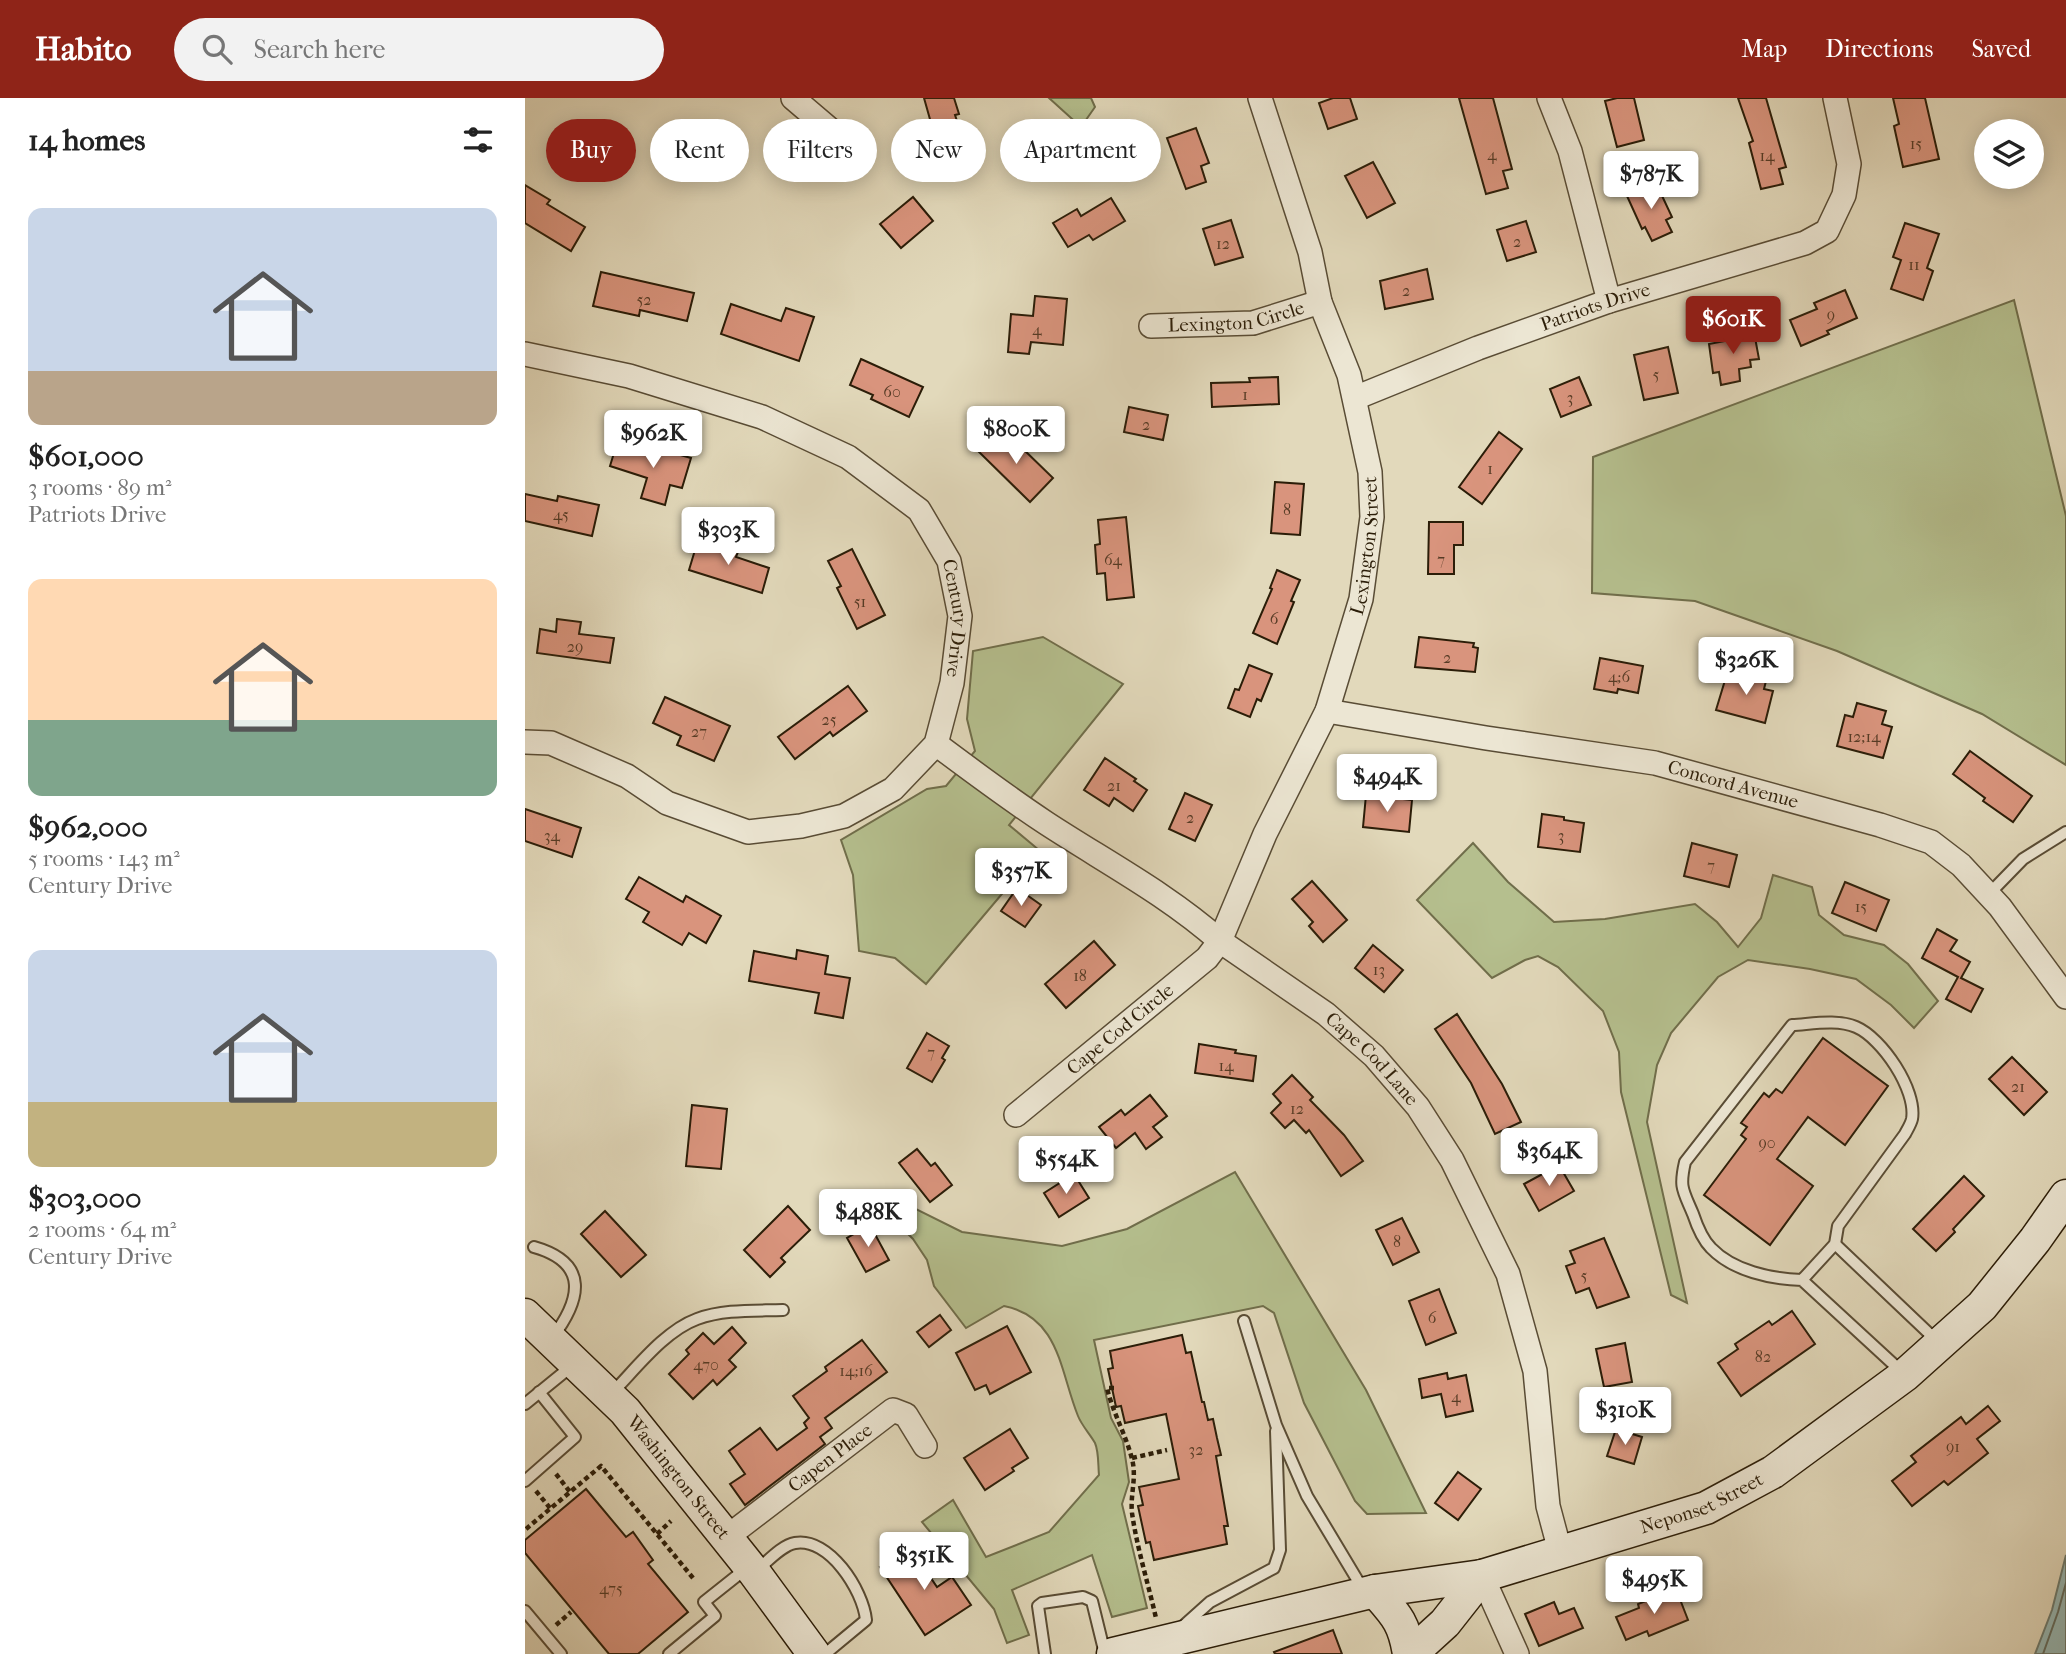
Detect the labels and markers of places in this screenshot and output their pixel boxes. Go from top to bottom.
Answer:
pin: $787K [1602,152,1700,211]
pin: $601K [1684,296,1782,356]
pin: $800K [967,406,1065,466]
pin: $962K [604,410,702,470]
pin: $303K [679,508,777,567]
pin: $326K [1697,638,1795,697]
pin: $494K [1338,754,1436,814]
pin: $357K [972,848,1070,908]
pin: $364K [1500,1128,1598,1188]
pin: $554K [1017,1136,1115,1196]
pin: $488K [819,1190,917,1249]
pin: $310K [1576,1388,1674,1447]
pin: $351K [875,1532,973,1592]
pin: $495K [1605,1556,1703,1616]

